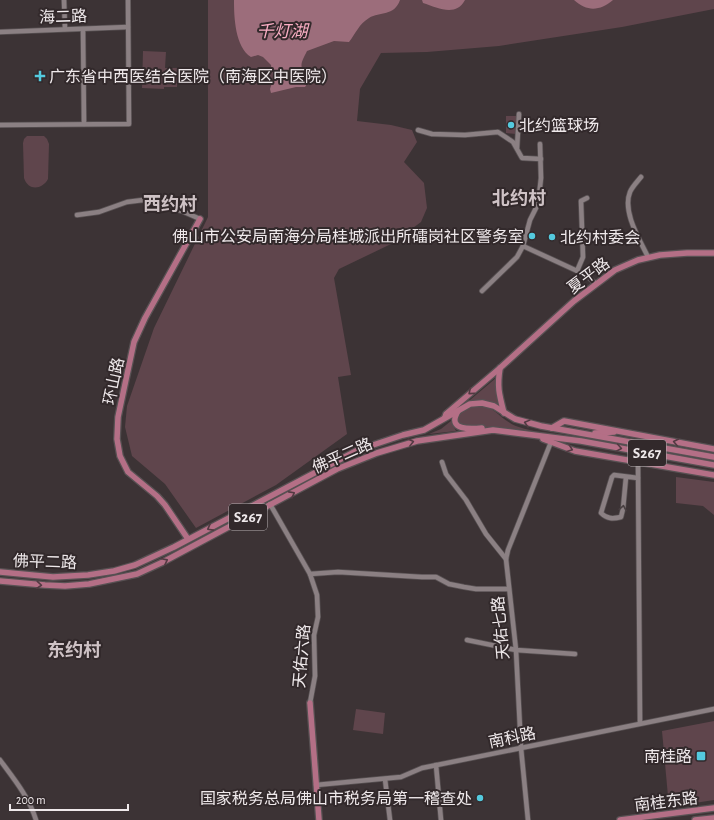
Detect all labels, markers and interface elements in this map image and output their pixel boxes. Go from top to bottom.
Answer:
street label: 海二路 [39,7,87,26]
water label: 千灯湖 [257,22,310,40]
place label: 广东省中西医结合医院（南海区中医院） [49,68,337,85]
marker: 广东省中西医结合医院（南海区中医院） [34,70,46,82]
place label: 北约篮球场 [519,117,599,134]
marker: 北约篮球场 [506,120,516,130]
district label: 北约村 [492,188,546,208]
district label: 西约村 [143,194,197,214]
place label: 佛山市公安局南海分局桂城派出所礌岗社区警务室 [172,228,524,245]
place label: 北约村委会 [560,229,640,246]
marker: 佛山市公安局南海分局桂城派出所礌岗社区警务室 [527,231,537,241]
marker: 北约村委会 [547,232,557,242]
street label: 夏平路 [564,254,613,297]
street label: 环山路 [100,356,127,406]
one-way arrow [468,387,476,394]
one-way arrow [524,419,531,428]
street label: 佛平二路 [310,435,375,476]
one-way arrow [673,438,679,446]
one-way arrow [408,439,414,447]
road number: S267 [628,440,666,466]
one-way arrow [616,443,622,452]
one-way arrow [566,444,573,453]
one-way arrow [288,491,295,498]
road number: S267 [229,504,267,530]
one-way arrow [618,505,626,511]
one-way arrow [207,523,214,530]
street label: 佛平二路 [13,552,77,571]
one-way arrow [161,558,168,566]
one-way arrow [36,580,42,589]
street label: 天佑七路 [489,595,512,661]
street label: 天佑六路 [290,623,313,689]
district label: 东约村 [47,640,101,660]
street label: 南科路 [487,724,537,751]
place label: 南桂路 [644,748,692,765]
marker: 南桂路 [695,750,707,762]
scale bar [10,786,128,812]
street label: 南桂东路 [633,789,699,814]
place label: 国家税务总局佛山市税务局第一稽查处 [200,790,472,807]
marker: 国家税务总局佛山市税务局第一稽查处 [475,793,485,803]
text: 200 m [16,794,46,806]

